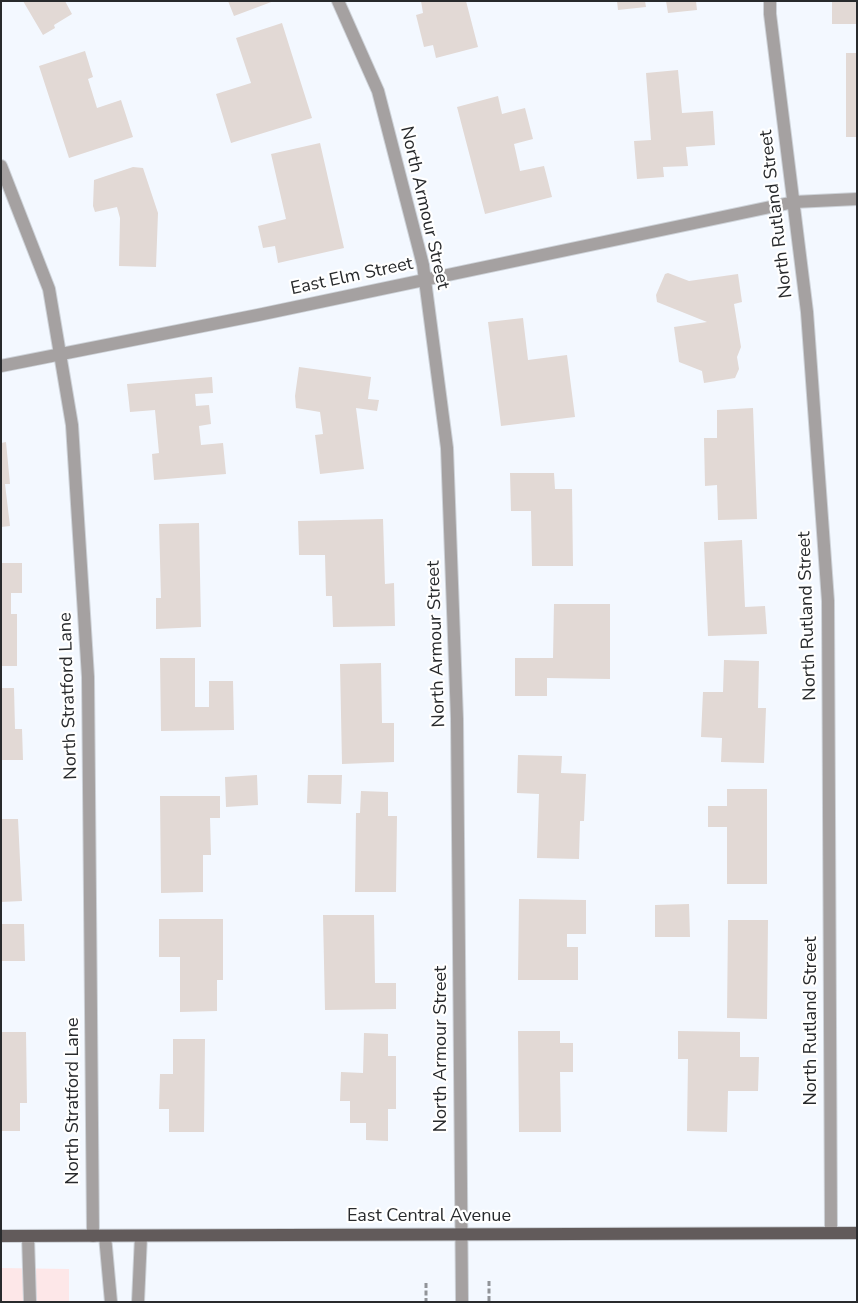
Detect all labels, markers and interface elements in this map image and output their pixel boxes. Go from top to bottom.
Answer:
street label: North Armour Street [395,124,453,292]
street label: North Rutland Street [756,129,798,299]
street label: East Elm Street [289,254,415,300]
street label: North Rutland Street [794,531,822,701]
street label: North Armour Street [423,560,451,728]
street label: North Stratford Lane [55,612,83,780]
street label: North Rutland Street [801,936,823,1106]
street label: North Armour Street [431,966,453,1132]
street label: North Stratford Lane [63,1017,85,1185]
street label: East Central Avenue [347,1206,511,1228]

